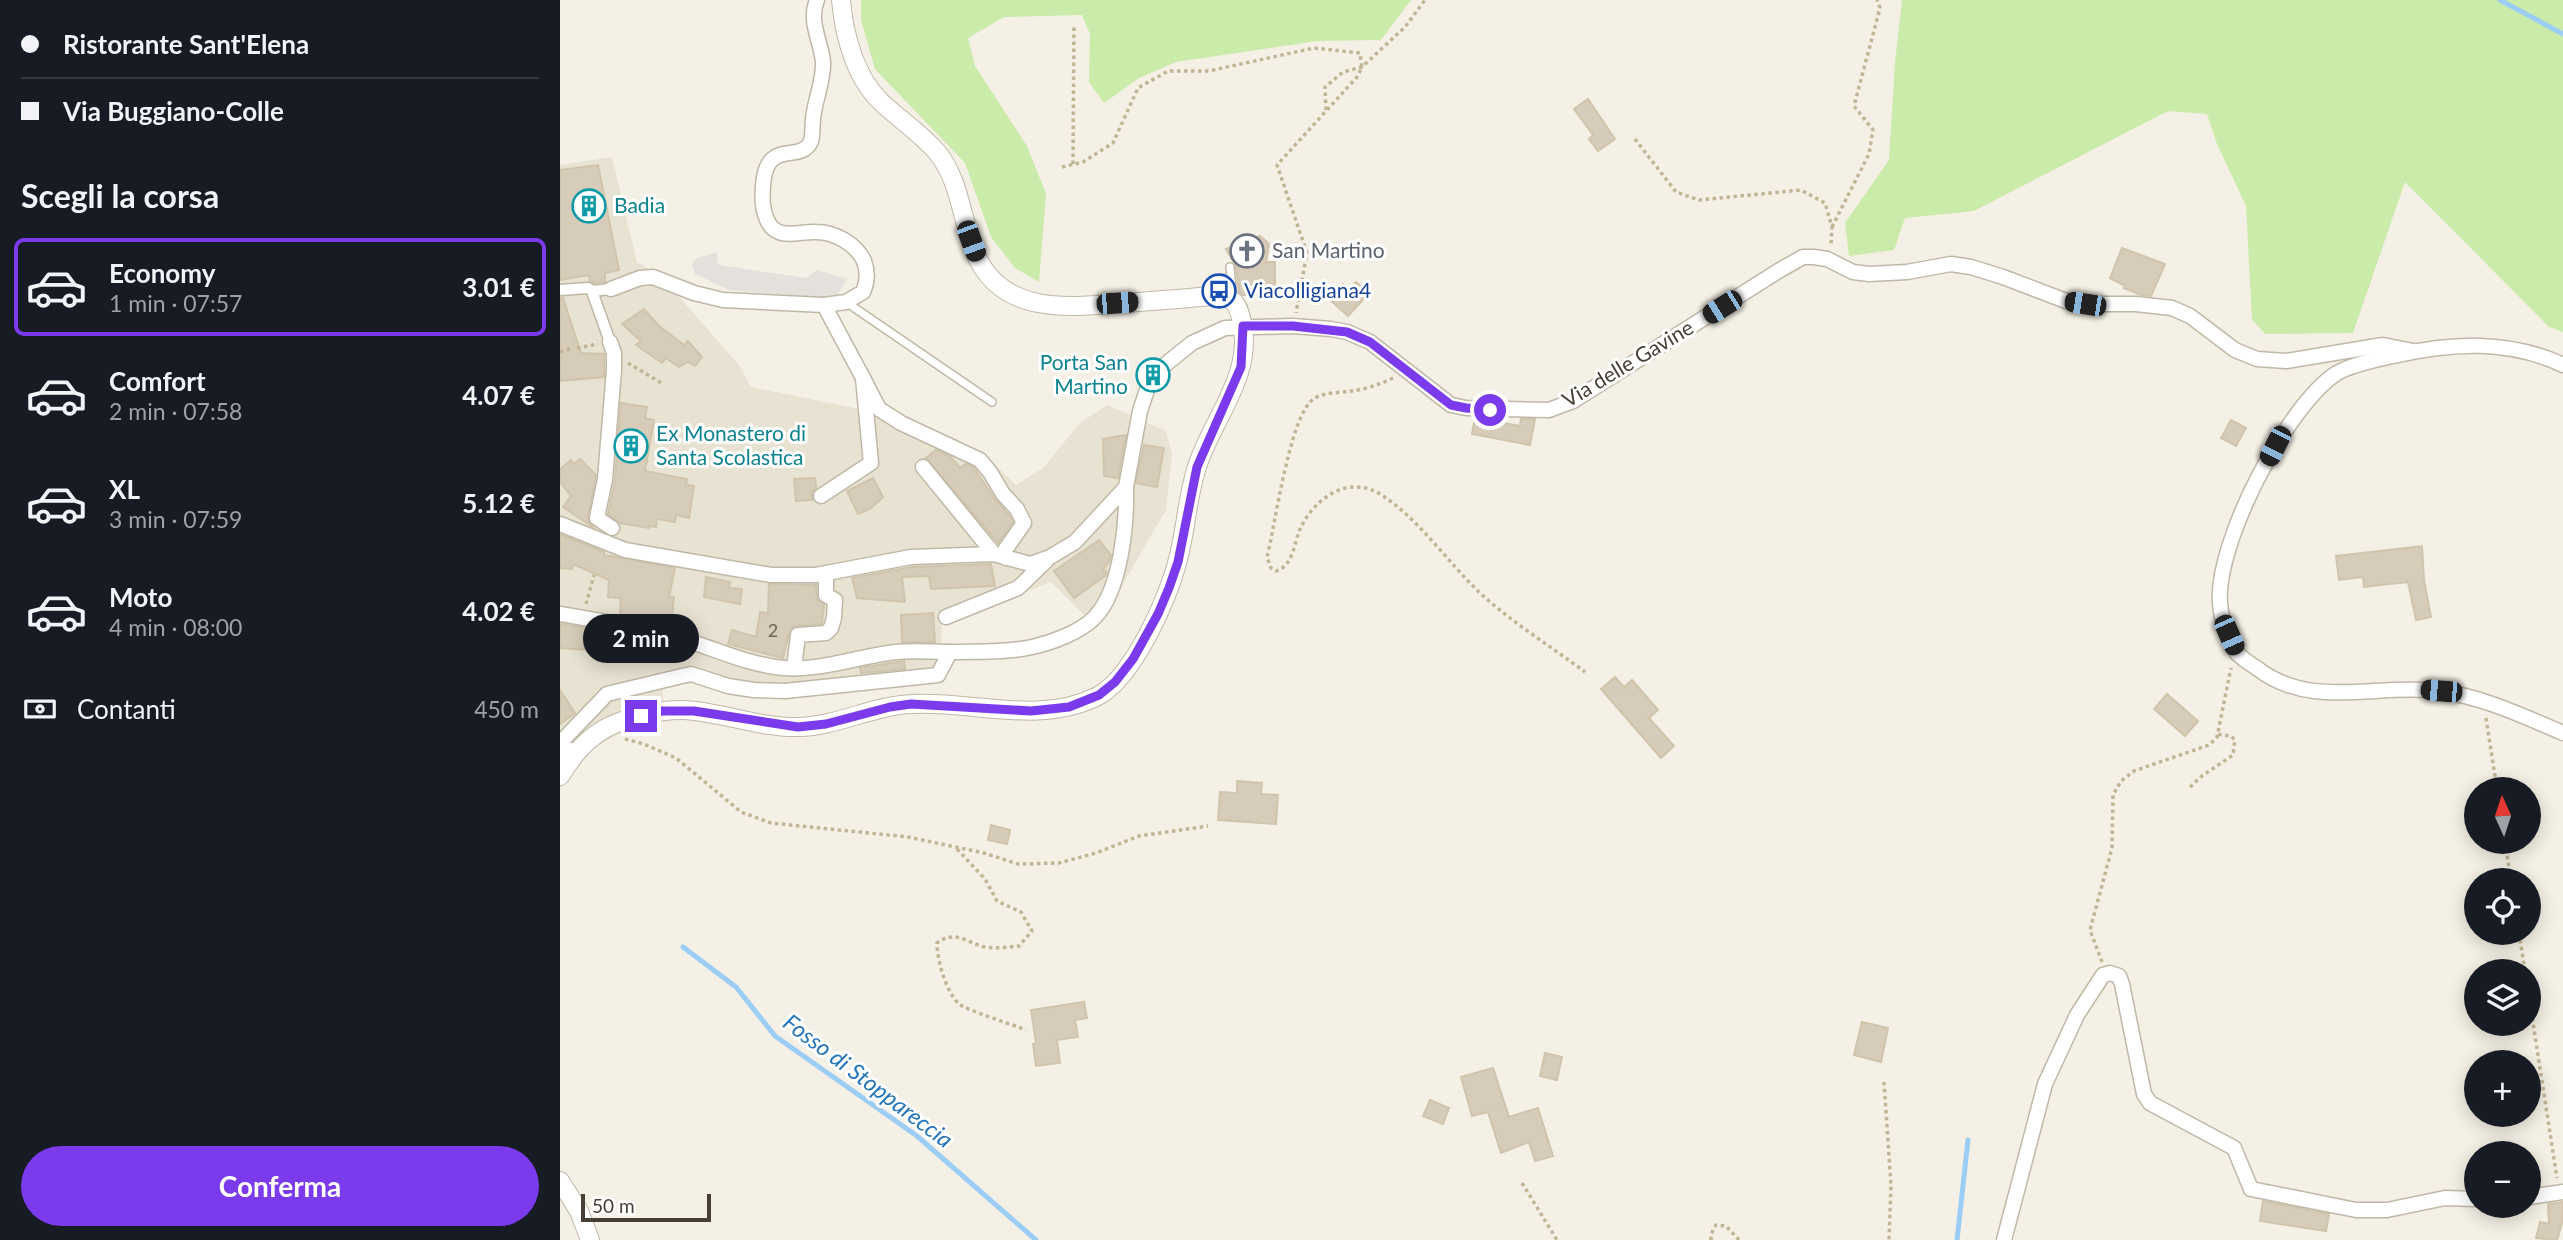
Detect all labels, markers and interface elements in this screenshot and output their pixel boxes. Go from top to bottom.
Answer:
text: Ristorante Sant'Elena [63,28,309,60]
text: Via Buggiano-Colle [63,95,284,127]
text: Scegli la corsa [21,176,219,215]
building icon: Badia [570,187,608,225]
place label: Badia [614,192,665,217]
car [954,218,989,264]
church icon: San Martino [1228,232,1266,270]
place label: San Martino [1272,237,1385,262]
icon: car [25,256,88,319]
text: Economy [109,257,215,289]
text: 3.01 € [462,271,535,303]
bus stop icon: Viacolligiana4 [1200,272,1238,310]
place label: Viacolligiana4 [1244,277,1371,302]
car [1699,287,1746,327]
text: 1 min · 07:57 [109,289,242,317]
car [2063,290,2108,318]
car [1096,291,1139,315]
street label: Via delle Gavine [1557,314,1697,412]
place label: Porta San Martino [1040,349,1128,398]
building icon: Porta San Martino [1134,356,1172,394]
icon: car [25,364,88,427]
text: Comfort [109,365,206,397]
text: 4.07 € [462,379,535,411]
route start [1474,394,1506,426]
text: 2 min · 07:58 [109,397,242,425]
place label: Ex Monastero di Santa Scolastica [656,420,806,469]
car [2257,423,2294,469]
building icon: Ex Monastero di Santa Scolastica [612,427,650,465]
icon: car [25,472,88,535]
text: XL [109,473,140,505]
text: 5.12 € [462,487,535,519]
text: 3 min · 07:59 [109,505,242,533]
icon: car [25,580,88,643]
text: Moto [109,581,172,613]
text: 4.02 € [462,595,535,627]
car [2211,612,2248,658]
text: 4 min · 08:00 [109,613,242,641]
callout: 2 min [583,614,699,664]
house number: 2 [768,619,778,641]
text: 2 min [612,624,670,652]
car [2420,679,2463,703]
icon: cash [21,690,59,728]
text: Contanti [77,693,176,725]
text: 450 m [474,695,539,723]
route end [625,700,657,732]
north arrow [2464,777,2541,854]
map controls [2464,777,2541,1218]
button: locate [2464,868,2541,945]
button: layers [2464,959,2541,1036]
water label: Fosso di Stoppareccia [778,1007,959,1153]
button: + [2464,1050,2541,1127]
button: − [2464,1141,2541,1218]
button: Conferma [21,1146,539,1226]
scale bar [581,1191,710,1223]
text: 50 m [592,1194,635,1217]

